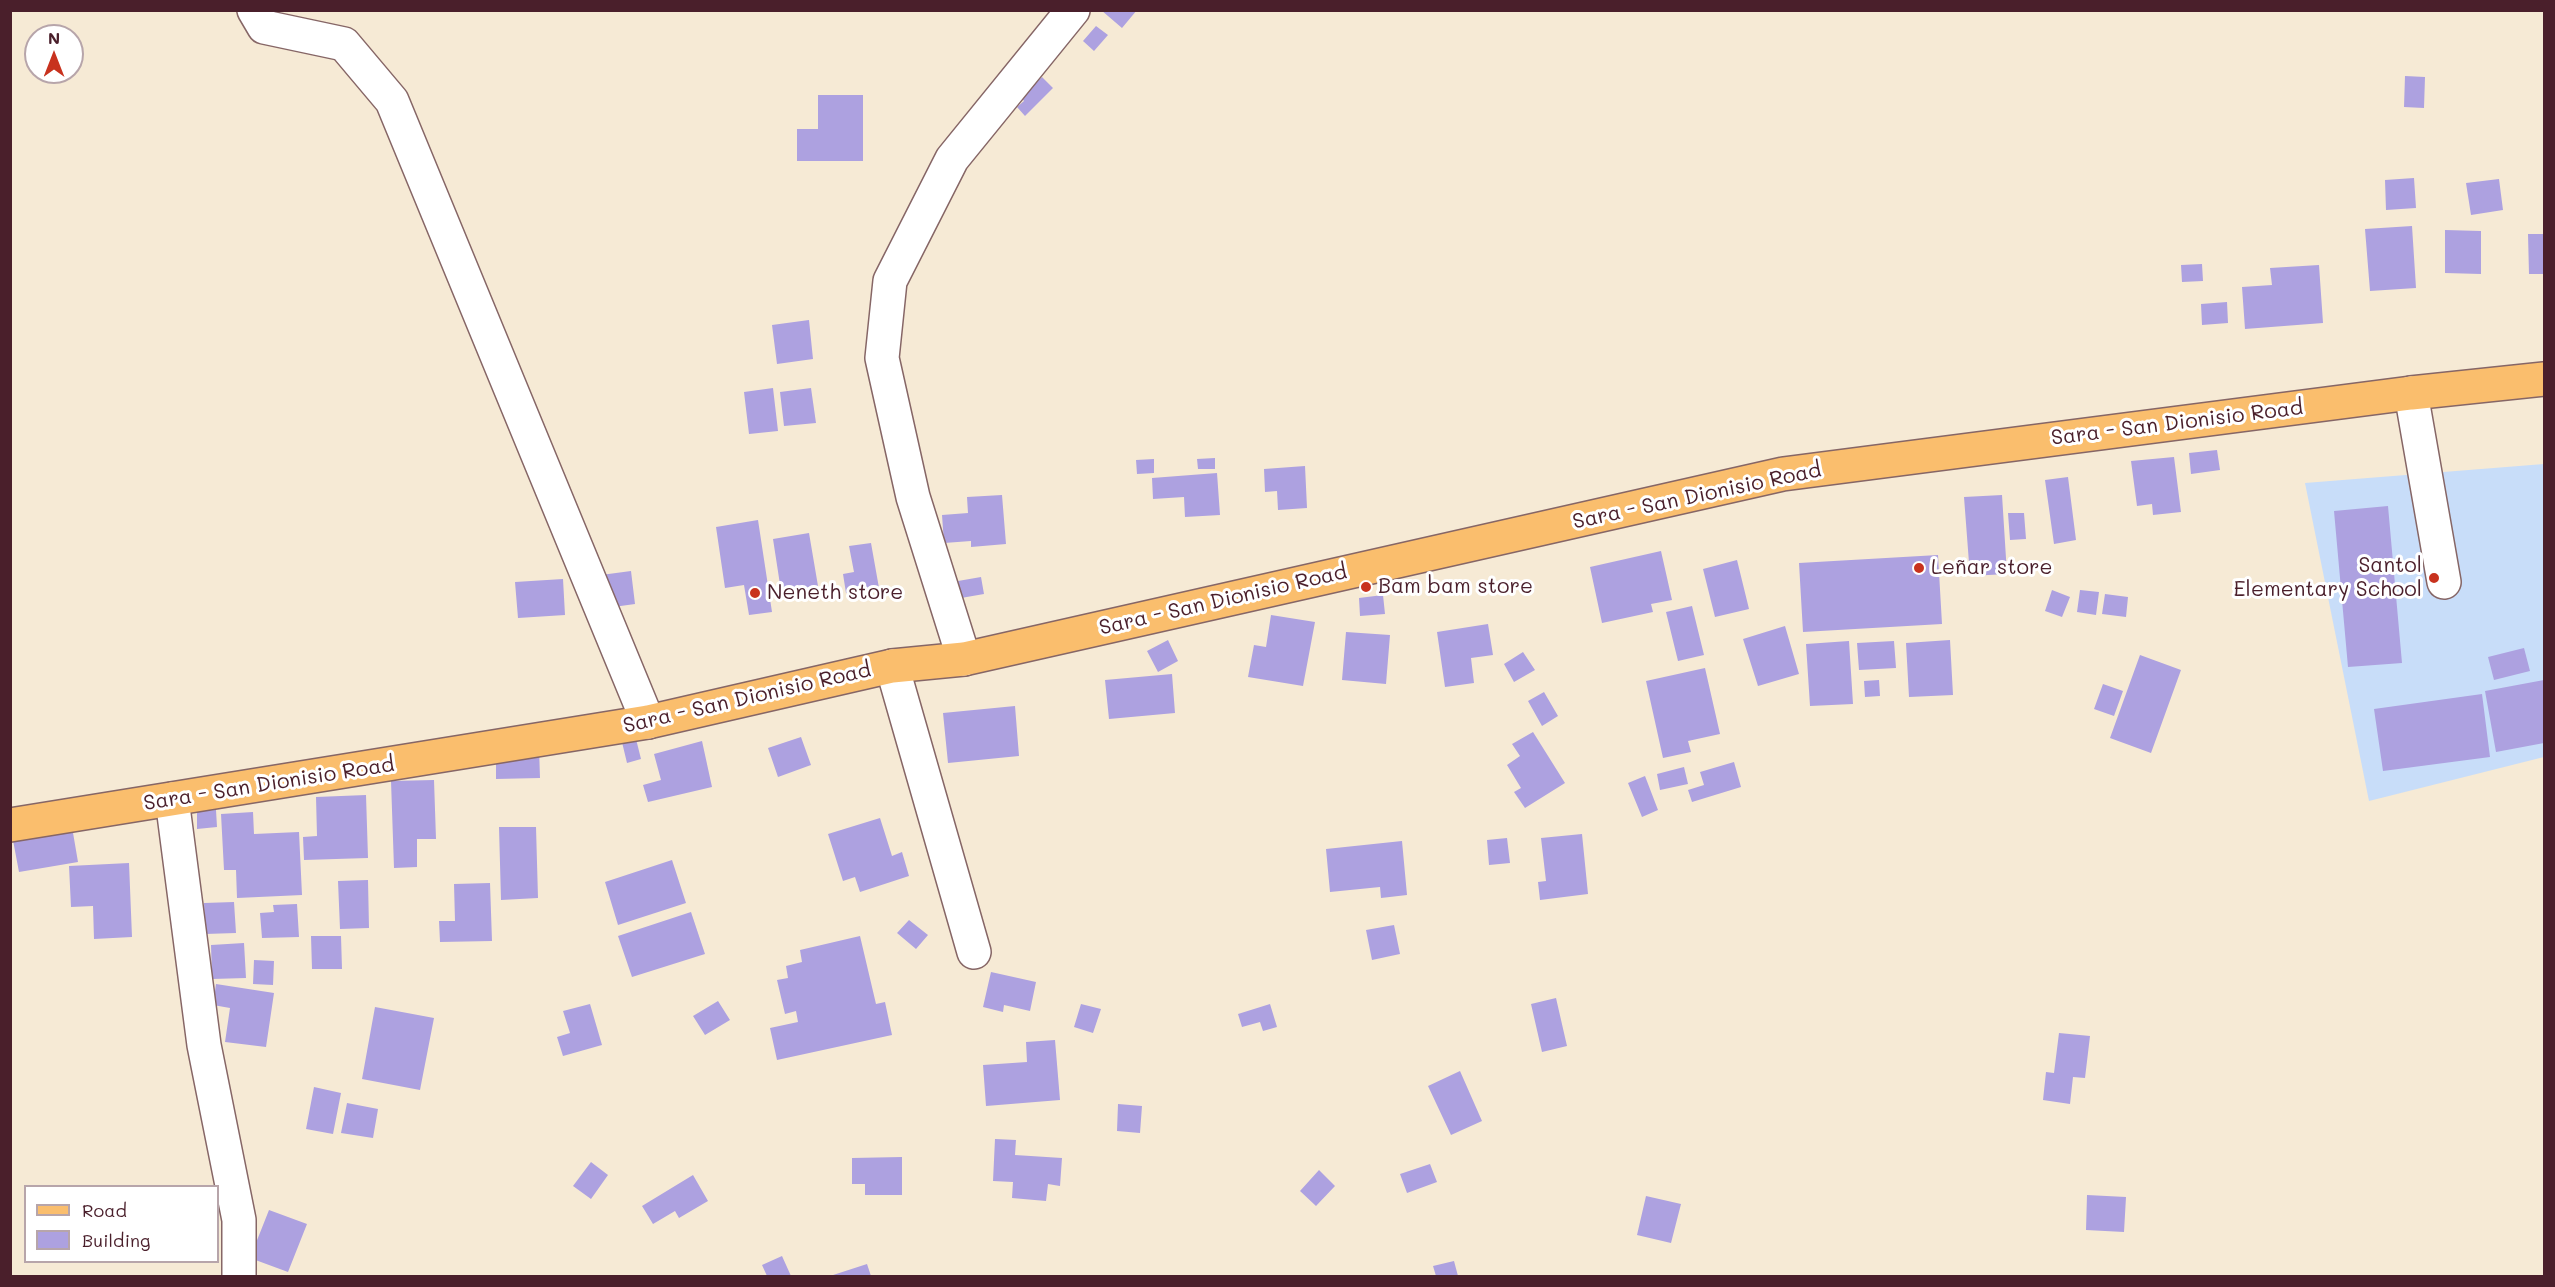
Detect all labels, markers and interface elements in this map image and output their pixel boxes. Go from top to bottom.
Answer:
north arrow [24,24,84,84]
text: N [48,27,60,48]
street label: Sara - San Dionisio Road [2050,395,2304,451]
street label: Sara - San Dionisio Road [1570,457,1824,535]
place label: Santol Elementary School [2234,553,2422,603]
place label: Leñar store [1931,555,2052,581]
street label: Sara - San Dionisio Road [1097,559,1349,641]
marker: Leñar store [1912,561,1926,575]
marker: Santol Elementary School [2427,571,2441,585]
place label: Bam bam store [1378,574,1533,600]
place label: Neneth store [767,580,903,606]
marker: Bam bam store [1359,580,1373,594]
marker: Neneth store [748,586,762,600]
street label: Sara - San Dionisio Road [621,657,873,739]
street label: Sara - San Dionisio Road [142,752,396,816]
legend [24,1185,219,1263]
text: Road [82,1198,127,1222]
text: Building [82,1228,150,1252]

